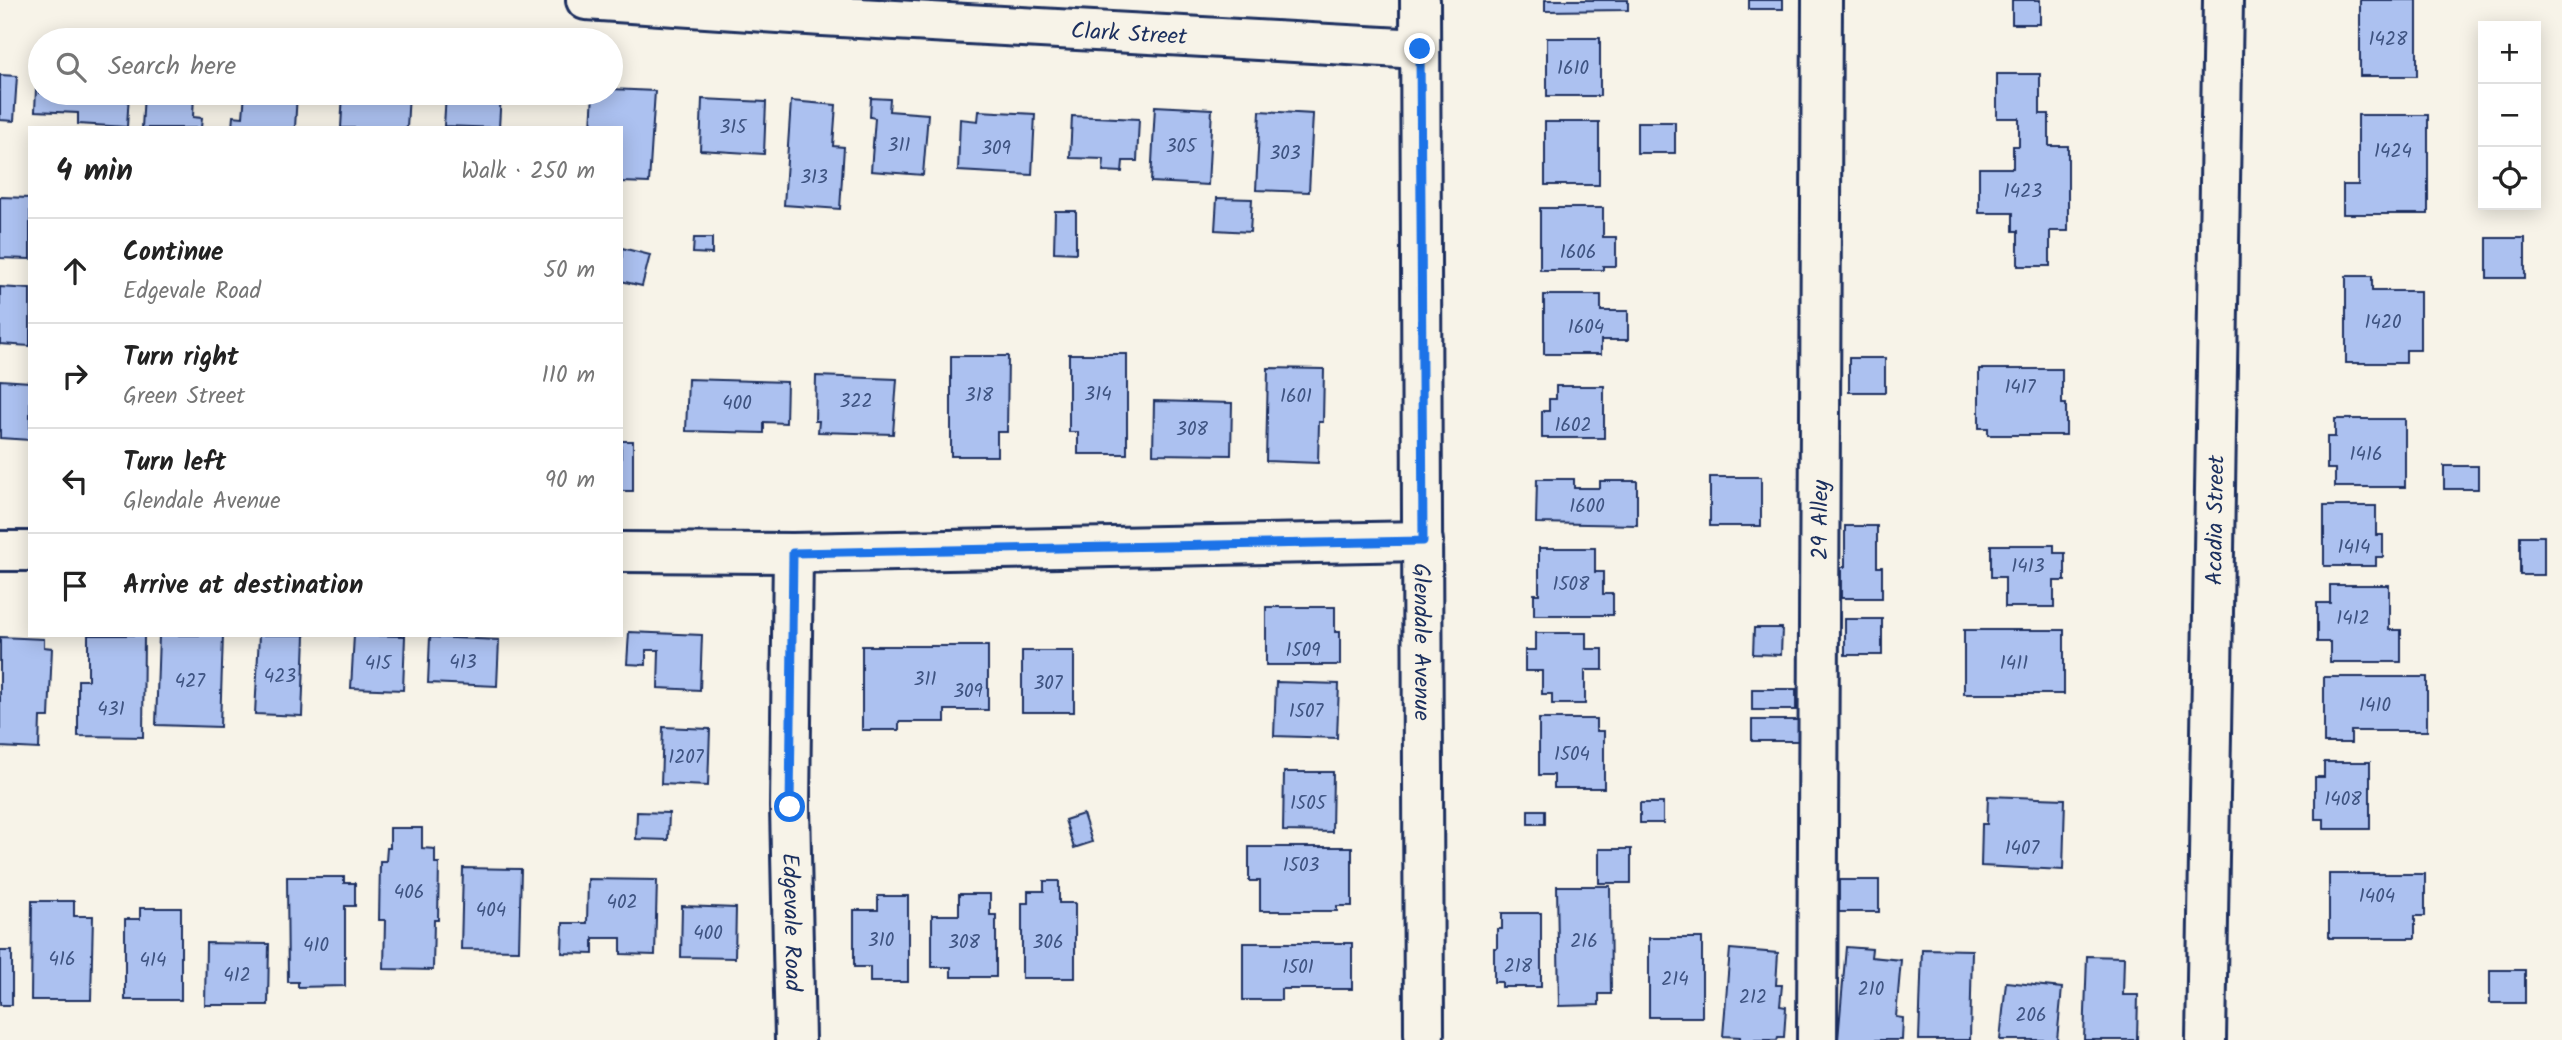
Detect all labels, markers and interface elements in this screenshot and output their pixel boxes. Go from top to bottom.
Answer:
street label: Clark Street [1070,14,1189,56]
map controls [2478,21,2541,210]
button: + [2478,21,2541,84]
house number: 1428 [2369,25,2408,55]
search box [28,28,623,105]
route end [1404,33,1435,64]
text: Search here [108,46,236,88]
icon: search [52,48,90,86]
house number: 1610 [1557,54,1589,84]
button: − [2478,84,2541,147]
house number: 315 [719,113,748,143]
house number: 311 [888,131,910,161]
house number: 305 [1166,132,1198,162]
house number: 309 [981,134,1011,164]
house number: 1424 [2374,137,2412,167]
house number: 303 [1269,139,1301,169]
button: locate [2478,147,2541,210]
text: 4 min [56,148,133,196]
text: Walk · 250 m [461,154,595,190]
house number: 313 [800,163,828,193]
house number: 1423 [2004,177,2042,207]
text: Continue [123,232,224,274]
house number: 1606 [1560,238,1596,268]
icon: ahead [56,252,94,290]
text: 50 m [544,253,595,289]
text: Edgevale Road [123,274,261,310]
house number: 1420 [2365,308,2401,338]
house number: 1604 [1568,313,1604,343]
text: Turn right [123,337,239,379]
icon: right [56,357,94,395]
text: 110 m [542,358,595,394]
house number: 1417 [2004,373,2037,403]
text: Green Street [123,379,245,415]
house number: 314 [1084,380,1112,410]
house number: 318 [965,381,994,411]
house number: 1601 [1280,382,1312,412]
house number: 322 [840,387,872,417]
house number: 400 [722,389,752,419]
house number: 1602 [1554,411,1592,441]
house number: 308 [1176,415,1208,445]
house number: 1416 [2350,440,2382,470]
text: Turn left [123,442,226,484]
street label: Acadia Street [2197,454,2236,586]
icon: left [56,462,94,500]
text: 90 m [545,463,595,499]
street label: 29 Alley [1803,480,1840,560]
text: Glendale Avenue [123,484,280,520]
house number: 1600 [1569,492,1605,522]
house number: 1414 [2338,533,2370,563]
house number: 1413 [2011,552,2045,582]
street label: Glendale Avenue [1402,563,1439,721]
text: Arrive at destination [123,565,363,607]
icon: arrive [56,567,94,605]
house number: 1508 [1552,570,1590,600]
house number: 1412 [2336,604,2370,634]
house number: 1509 [1286,636,1320,666]
house number: 413 [449,648,477,678]
house number: 415 [365,649,393,679]
house number: 1411 [2000,649,2028,679]
house number: 423 [264,662,296,692]
house number: 311 [914,665,936,695]
house number: 427 [175,667,206,697]
house number: 307 [1033,669,1064,699]
house number: 309 [953,677,983,707]
house number: 1410 [2359,691,2391,721]
house number: 431 [97,695,125,725]
house number: 1507 [1289,697,1324,727]
house number: 1504 [1554,740,1590,770]
house number: 1207 [668,743,705,773]
house number: 1408 [2324,785,2362,815]
house number: 1505 [1290,789,1328,819]
route start [774,791,805,822]
house number: 1407 [2005,834,2041,864]
house number: 1503 [1283,851,1319,881]
street label: Edgevale Road [771,853,810,992]
house number: 406 [394,878,424,908]
house number: 1404 [2359,882,2395,912]
house number: 402 [606,888,638,918]
house number: 404 [476,896,506,926]
house number: 400 [693,919,723,949]
house number: 310 [868,926,894,956]
house number: 216 [1570,927,1598,957]
house number: 308 [948,928,980,958]
house number: 306 [1033,928,1063,958]
house number: 410 [303,931,329,961]
house number: 416 [49,945,76,975]
house number: 414 [140,946,166,976]
house number: 218 [1504,952,1533,982]
house number: 1501 [1282,953,1314,983]
house number: 412 [223,961,251,991]
house number: 214 [1661,965,1689,995]
house number: 210 [1858,975,1884,1005]
house number: 212 [1739,983,1767,1013]
house number: 206 [2015,1001,2047,1031]

